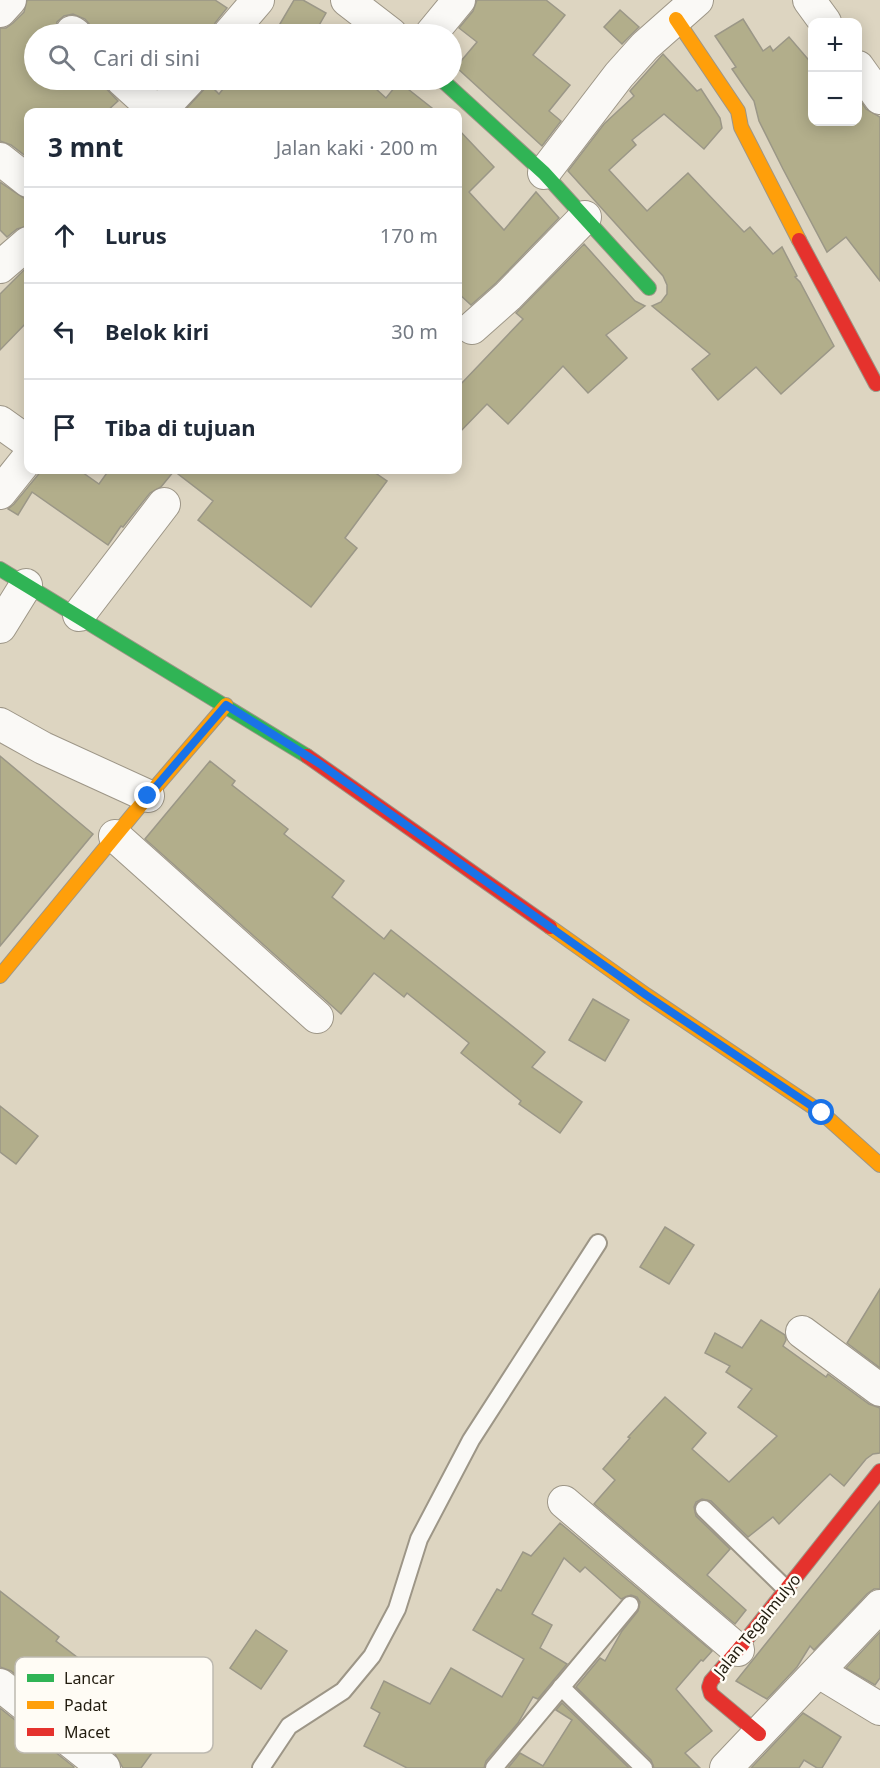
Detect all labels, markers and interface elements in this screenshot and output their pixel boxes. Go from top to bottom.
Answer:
map controls [808,18,862,126]
button: + [808,18,862,72]
search box [24,24,462,90]
icon: search [45,41,78,74]
text: Cari di sini [93,42,200,72]
button: − [808,72,862,126]
text: 3 mnt [48,129,123,165]
text: Jalan kaki · 200 m [276,134,438,161]
icon: ahead [48,219,81,252]
text: Lurus [105,220,167,250]
text: 170 m [380,222,438,249]
icon: left [48,315,81,348]
text: Belok kiri [105,316,209,346]
text: 30 m [391,318,438,345]
icon: arrive [48,411,81,444]
text: Tiba di tujuan [105,412,255,442]
route end [134,782,160,808]
route start [808,1099,834,1125]
street label: Jalan Tegalmulyo [707,1569,806,1683]
legend [15,1657,213,1753]
text: Lancar [64,1667,115,1689]
text: Padat [64,1694,107,1716]
text: Macet [64,1721,110,1743]

